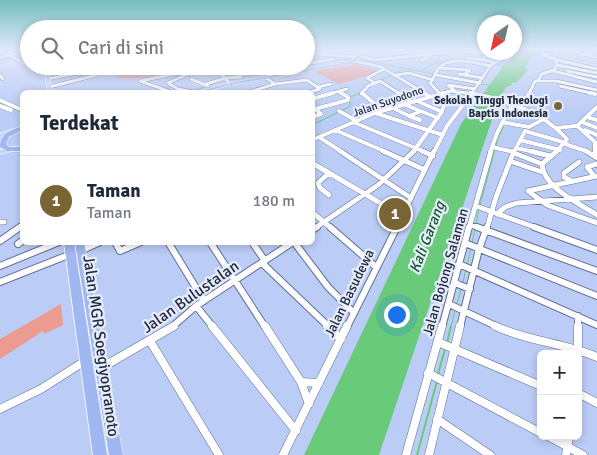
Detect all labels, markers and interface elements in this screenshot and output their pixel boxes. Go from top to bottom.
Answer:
north arrow [477,15,522,60]
search box [20,20,315,75]
icon: search [38,34,66,62]
text: Cari di sini [78,36,164,60]
street label: Jalan Suyodono [351,83,425,120]
place label: Sekolah Tinggi Theologi Baptis Indonesia [434,94,548,120]
marker: Sekolah Tinggi Theologi Baptis Indonesia [552,100,564,112]
text: Terdekat [40,110,119,136]
text: Taman [87,179,141,203]
text: 1 [52,191,60,211]
text: 180 m [253,191,295,211]
pin: 1 [379,195,411,233]
water label: Kali Garang [405,198,449,275]
text: Taman [87,203,131,223]
street label: Jalan Bojong Salaman [419,206,472,338]
street label: Jalan Basudewa [321,247,378,340]
street label: Jalan MGR Soegiyopranoto [78,254,124,438]
street label: Jalan Bulustalan [138,256,243,338]
your location [384,302,410,328]
map controls [537,350,582,440]
button: + [537,350,582,395]
button: − [537,395,582,440]

